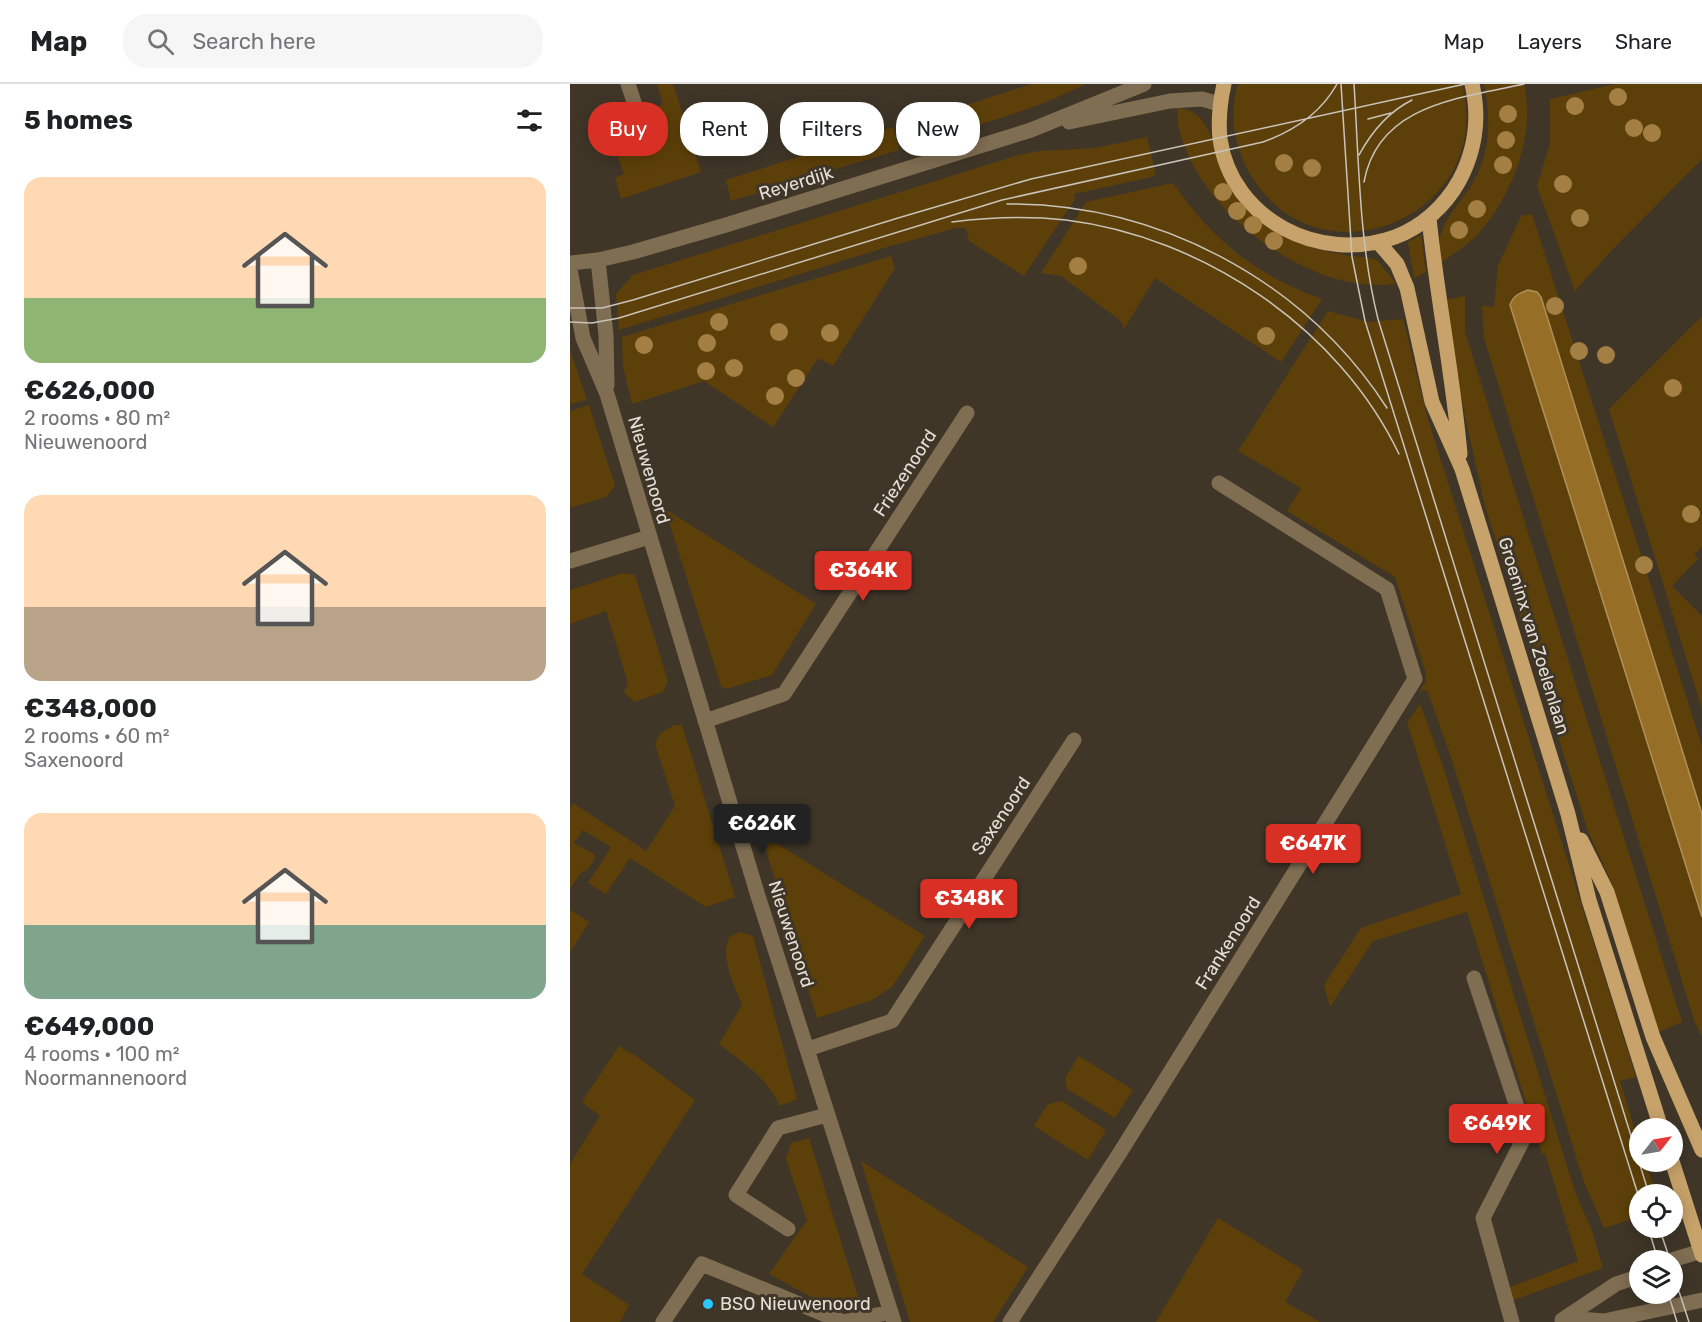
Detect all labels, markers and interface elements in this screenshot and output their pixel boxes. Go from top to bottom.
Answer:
search box [123,14,543,68]
text: Map [30,25,87,58]
icon: search [144,25,177,58]
text: Search here [192,28,316,55]
text: Map [1443,29,1484,54]
text: Layers [1517,29,1582,54]
text: Share [1615,29,1672,54]
chip: Buy [588,102,668,156]
chip: Rent [680,102,768,156]
chip: Filters [780,102,884,156]
chip: New [896,102,980,156]
icon: filters [513,104,546,137]
text: 5 homes [24,105,133,136]
street label: Reyerdijk [756,161,837,205]
icon: home [231,216,339,324]
text: €626,000 [24,375,155,406]
text: 2 rooms · 80 m² [24,406,170,430]
street label: Nieuwenoord [623,414,675,526]
street label: Friezenoord [869,425,941,521]
text: Nieuwenoord [24,430,147,454]
icon: home [231,534,339,642]
street label: Groeninx van Zoelenlaan [1493,535,1575,737]
pin: €364K [821,551,905,602]
text: €364K [829,558,897,582]
text: €348,000 [24,693,157,724]
text: 2 rooms · 60 m² [24,724,170,748]
text: Saxenoord [24,748,124,772]
street label: Saxenoord [967,773,1035,859]
pin: €626K [720,804,804,855]
text: €626K [728,811,796,835]
pin: €647K [1271,824,1355,875]
text: €647K [1280,831,1346,855]
icon: home [231,852,339,960]
street label: Nieuwenoord [763,878,819,990]
pin: €348K [927,879,1011,930]
text: €348K [934,886,1004,910]
street label: Frankenoord [1191,892,1265,994]
text: €649,000 [24,1011,154,1042]
text: 4 rooms · 100 m² [24,1042,180,1066]
text: Noormannenoord [24,1066,187,1090]
pin: €649K [1455,1104,1539,1155]
text: €649K [1463,1111,1531,1135]
north arrow [1629,1118,1683,1172]
map controls [1629,1118,1683,1304]
button: locate [1629,1184,1683,1238]
button: layers [1629,1250,1683,1304]
place label: BSO Nieuwenoord [720,1293,871,1315]
marker: BSO Nieuwenoord [701,1297,715,1311]

